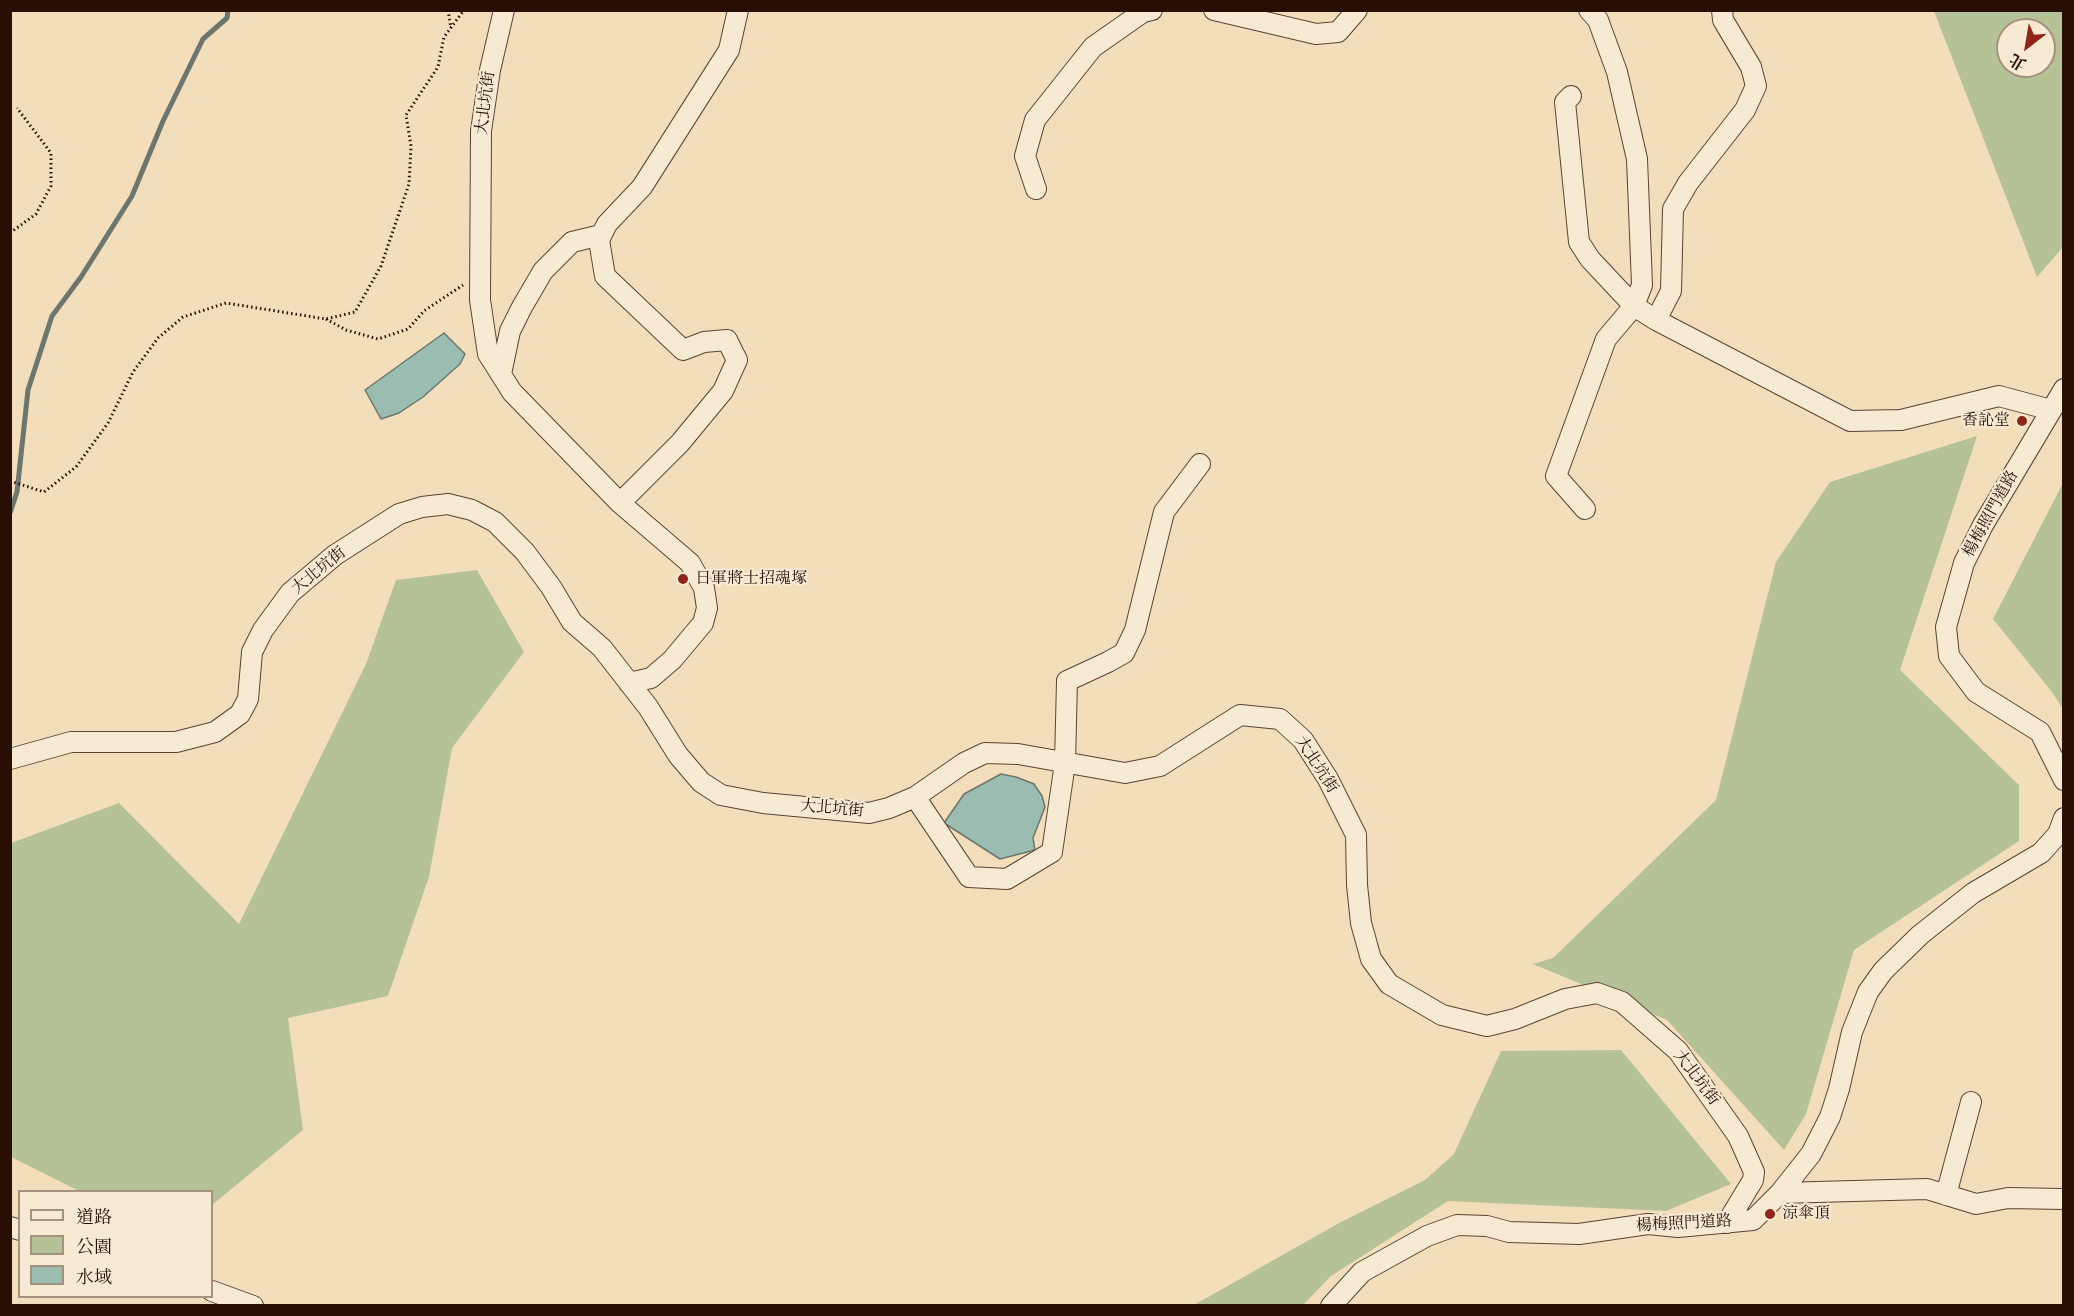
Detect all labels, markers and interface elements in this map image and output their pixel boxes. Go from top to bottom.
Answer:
north arrow [1996,18,2056,78]
text: 北 [2006,50,2029,74]
street label: 大北坑街 [473,70,499,136]
place label: 香訫堂 [1962,411,2010,431]
marker: 香訫堂 [2015,414,2029,428]
street label: 楊梅照門道路 [1959,467,2023,561]
street label: 大北坑街 [288,543,350,599]
place label: 日軍將士招魂塚 [695,569,807,589]
marker: 日軍將士招魂塚 [676,572,690,586]
street label: 大北坑街 [1291,733,1341,797]
street label: 大北坑街 [799,797,865,821]
street label: 大北坑街 [1669,1047,1723,1109]
legend [18,1190,213,1298]
place label: 涼傘頂 [1782,1204,1830,1224]
text: 道路 [76,1207,112,1228]
marker: 涼傘頂 [1763,1207,1777,1221]
street label: 楊梅照門道路 [1636,1212,1732,1236]
text: 公園 [76,1237,112,1258]
text: 水域 [76,1267,112,1288]

